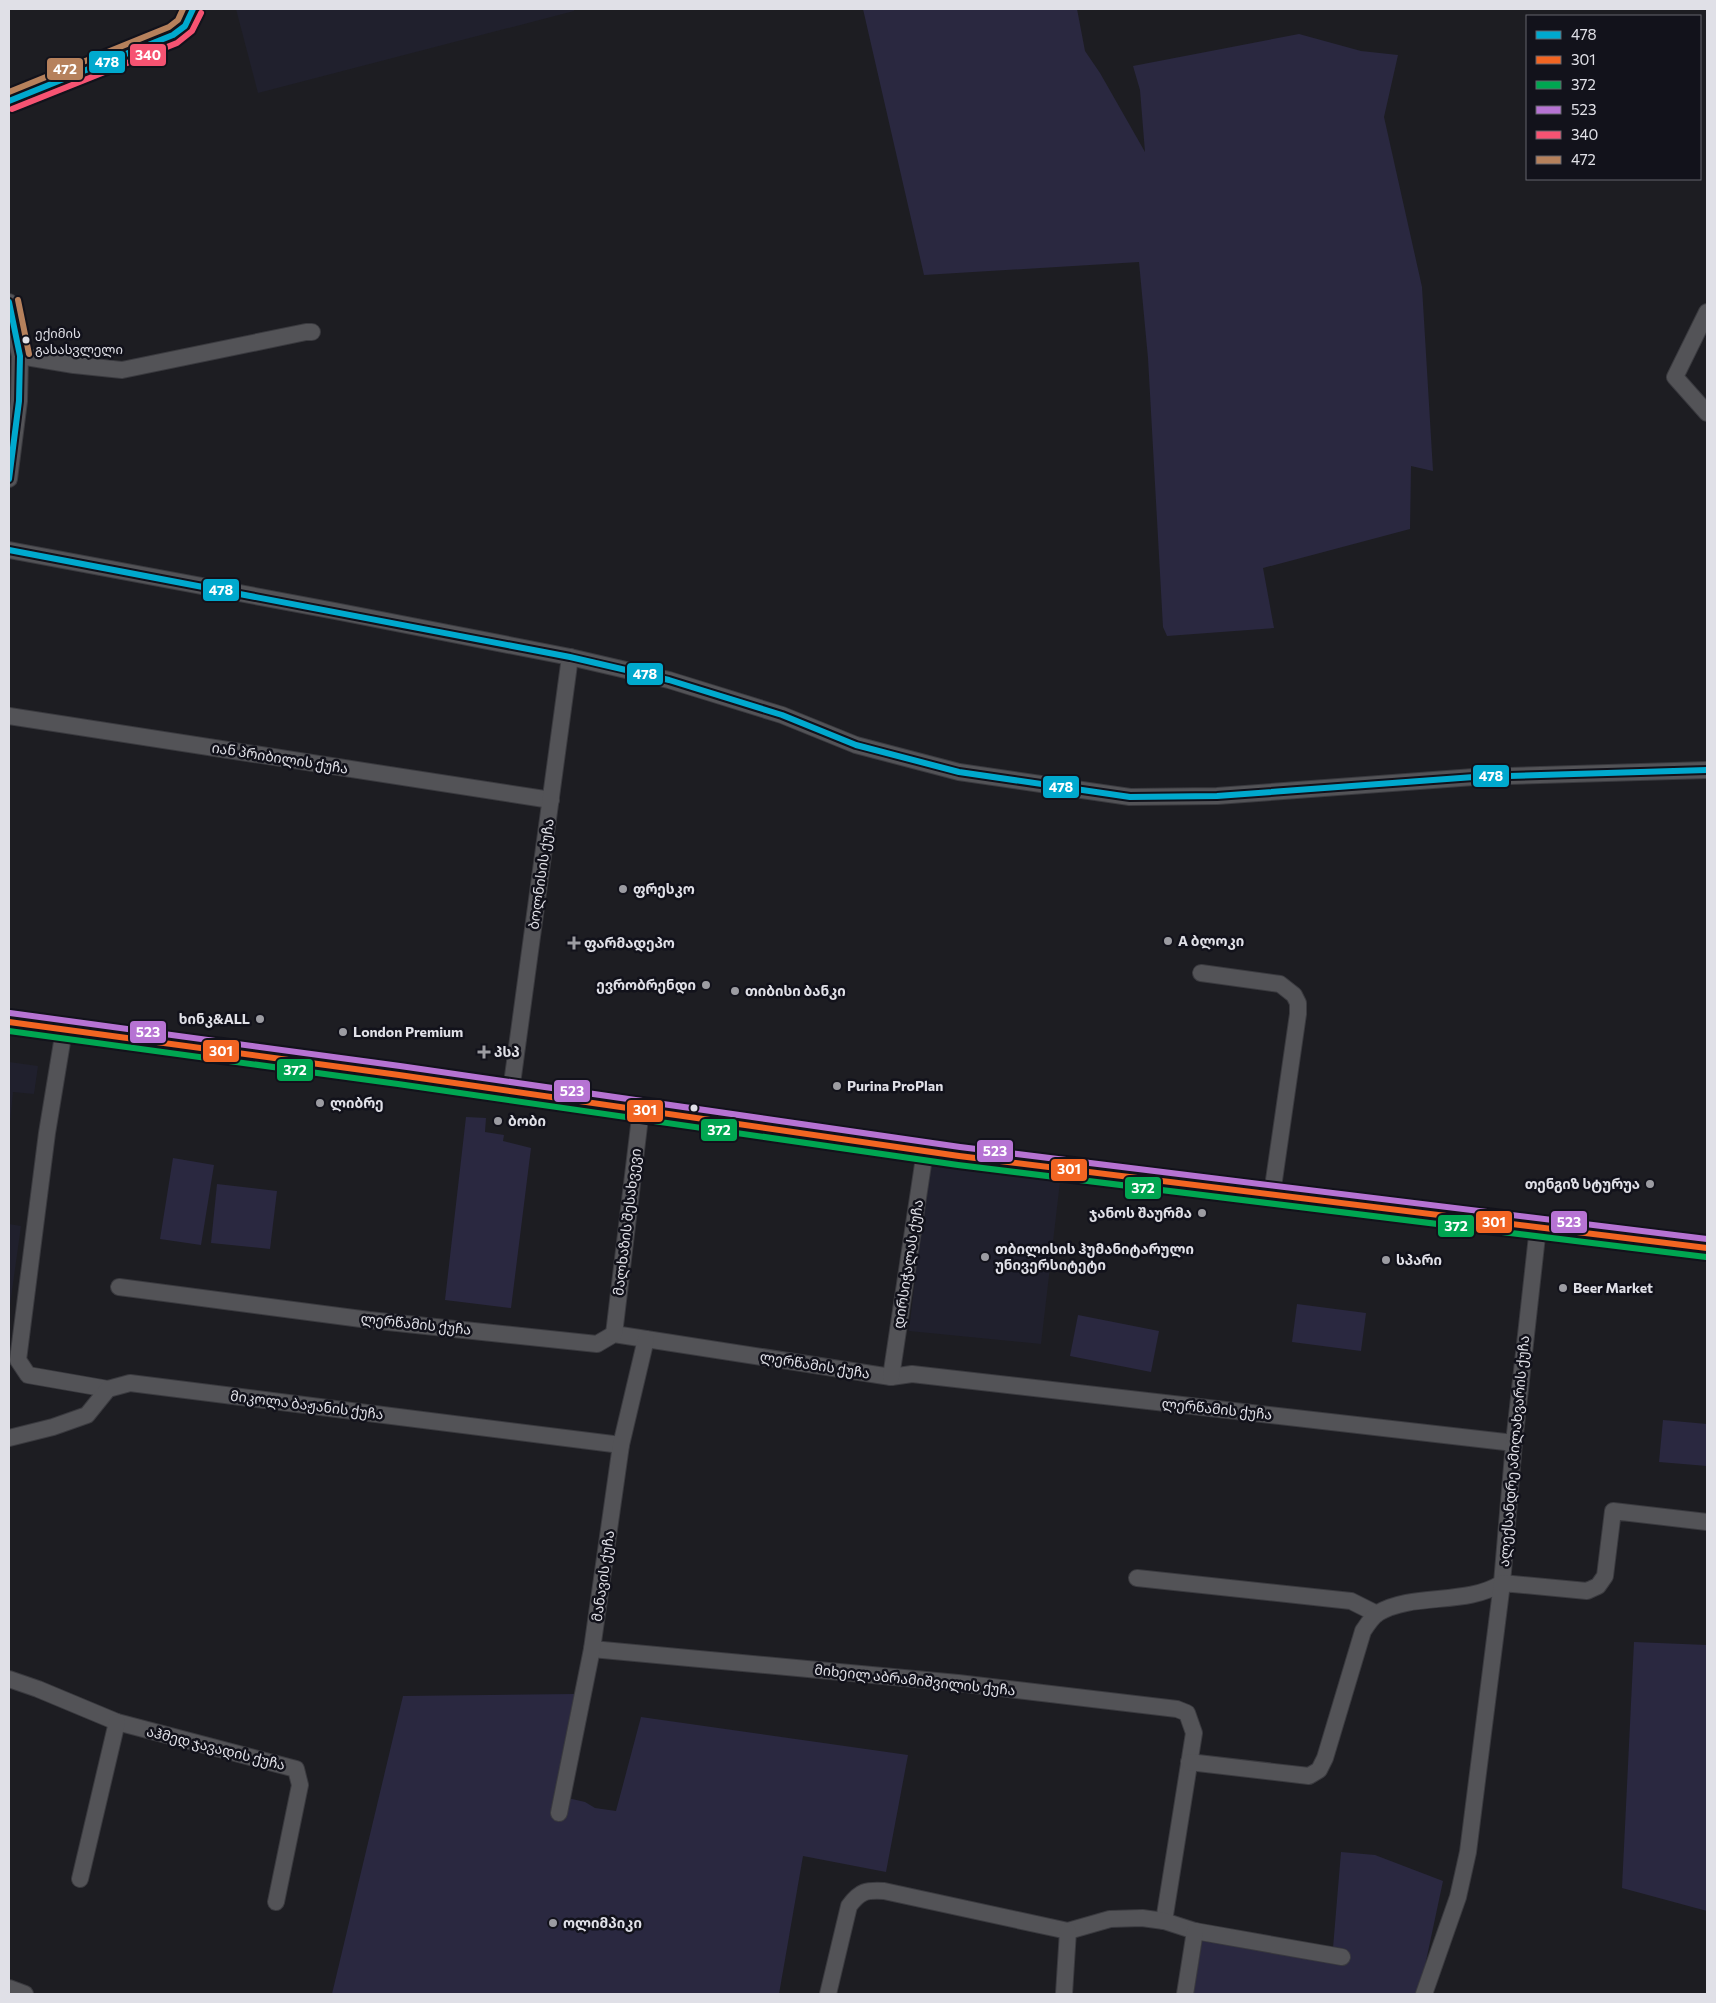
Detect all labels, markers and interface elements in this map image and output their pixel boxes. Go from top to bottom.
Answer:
legend [1526,15,1701,180]
text: 478 [1571,25,1597,43]
line badge: 340 [129,43,167,67]
text: 340 [135,46,161,63]
line badge: 478 [88,50,126,74]
text: 301 [1571,50,1596,68]
text: 478 [95,53,120,70]
line badge: 472 [46,57,84,81]
text: 472 [53,60,77,77]
text: 372 [1571,75,1596,93]
text: 523 [1571,100,1597,118]
text: 340 [1571,125,1598,143]
text: 472 [1571,150,1596,168]
place label: ექიმის გასასვლელი [35,325,123,358]
marker: ექიმის გასასვლელი [21,335,31,345]
line badge: 478 [202,578,240,602]
text: 478 [209,581,234,598]
line badge: 478 [626,662,664,686]
text: 478 [633,665,658,682]
street label: იან პრიბილის ქუჩა [211,738,349,778]
line badge: 478 [1472,764,1510,788]
text: 478 [1479,767,1504,784]
line badge: 478 [1042,775,1080,799]
text: 478 [1049,778,1074,795]
street label: ბოლნისის ქუჩა [524,817,558,931]
place label: ფრესკო [633,880,695,898]
marker: ფრესკო [617,883,629,895]
place label: A ბლოკი [1178,932,1244,950]
place label: ფარმადეპო [584,934,675,952]
marker: A ბლოკი [1162,935,1174,947]
marker: ფარმადეპო [568,937,580,949]
place label: ევრობრენდი [596,976,696,994]
marker: ევრობრენდი [700,979,712,991]
place label: თიბისი ბანკი [745,982,846,1000]
marker: თიბისი ბანკი [729,985,741,997]
place label: ხინკ&ALL [179,1010,250,1028]
marker: ხინკ&ALL [254,1013,266,1025]
line badge: 523 [129,1020,167,1044]
text: 523 [136,1023,160,1040]
place label: London Premium [353,1023,463,1040]
marker: London Premium [337,1026,349,1038]
line badge: 301 [202,1039,240,1063]
text: 301 [209,1042,233,1059]
place label: პსპ [494,1043,520,1060]
marker: პსპ [478,1046,490,1058]
line badge: 372 [276,1058,314,1082]
text: 372 [283,1061,307,1078]
place label: Purina ProPlan [847,1077,943,1094]
line badge: 523 [553,1079,591,1103]
marker: Purina ProPlan [831,1080,843,1092]
text: 523 [560,1082,584,1099]
place label: ლიბრე [330,1094,384,1112]
marker: ლიბრე [314,1097,326,1109]
line badge: 301 [626,1099,664,1123]
text: 301 [633,1101,657,1118]
unlabelled marker [689,1103,699,1113]
place label: ბობი [508,1112,546,1129]
marker: ბობი [492,1115,504,1127]
line badge: 372 [700,1118,738,1142]
text: 372 [707,1121,731,1138]
line badge: 523 [976,1139,1014,1163]
text: 523 [983,1142,1007,1159]
street label: მალხაზის შესახვევი [609,1147,645,1297]
line badge: 301 [1050,1158,1088,1182]
text: 301 [1057,1160,1081,1177]
place label: თენგიზ სტურუა [1525,1175,1640,1193]
line badge: 372 [1124,1176,1162,1200]
marker: თენგიზ სტურუა [1644,1178,1656,1190]
text: 372 [1131,1179,1155,1196]
street label: დირსიჭალას ქუჩა [889,1198,927,1330]
place label: ჯანოს შაურმა [1089,1204,1192,1222]
marker: ჯანოს შაურმა [1196,1207,1208,1219]
line badge: 301 [1475,1210,1513,1234]
line badge: 523 [1550,1210,1588,1234]
text: 301 [1482,1213,1506,1230]
text: 523 [1557,1213,1581,1230]
line badge: 372 [1437,1214,1475,1238]
text: 372 [1444,1217,1468,1234]
place label: თბილისის ჰუმანიტარული უნივერსიტეტი [995,1240,1194,1274]
marker: თბილისის ჰუმანიტარული უნივერსიტეტი [979,1251,991,1263]
place label: სპარი [1396,1251,1442,1268]
marker: სპარი [1380,1254,1392,1266]
place label: Beer Market [1573,1279,1653,1296]
marker: Beer Market [1557,1282,1569,1294]
street label: ლერწამის ქუჩა [360,1309,472,1339]
street label: ალექსანდრე ამილახვარის ქუჩა [1495,1334,1533,1568]
street label: ლერწამის ქუჩა [759,1347,871,1383]
street label: მიკოლა ბაჟანის ქუჩა [229,1387,385,1423]
street label: ლერწამის ქუჩა [1161,1394,1273,1424]
street label: მანავის ქუჩა [588,1529,618,1623]
street label: მიხეილ აბრამიშვილის ქუჩა [814,1660,1016,1700]
street label: აჰმედ ჯავადის ქუჩა [145,1722,287,1774]
place label: ოლიმპიკი [563,1914,642,1932]
marker: ოლიმპიკი [547,1917,559,1929]

